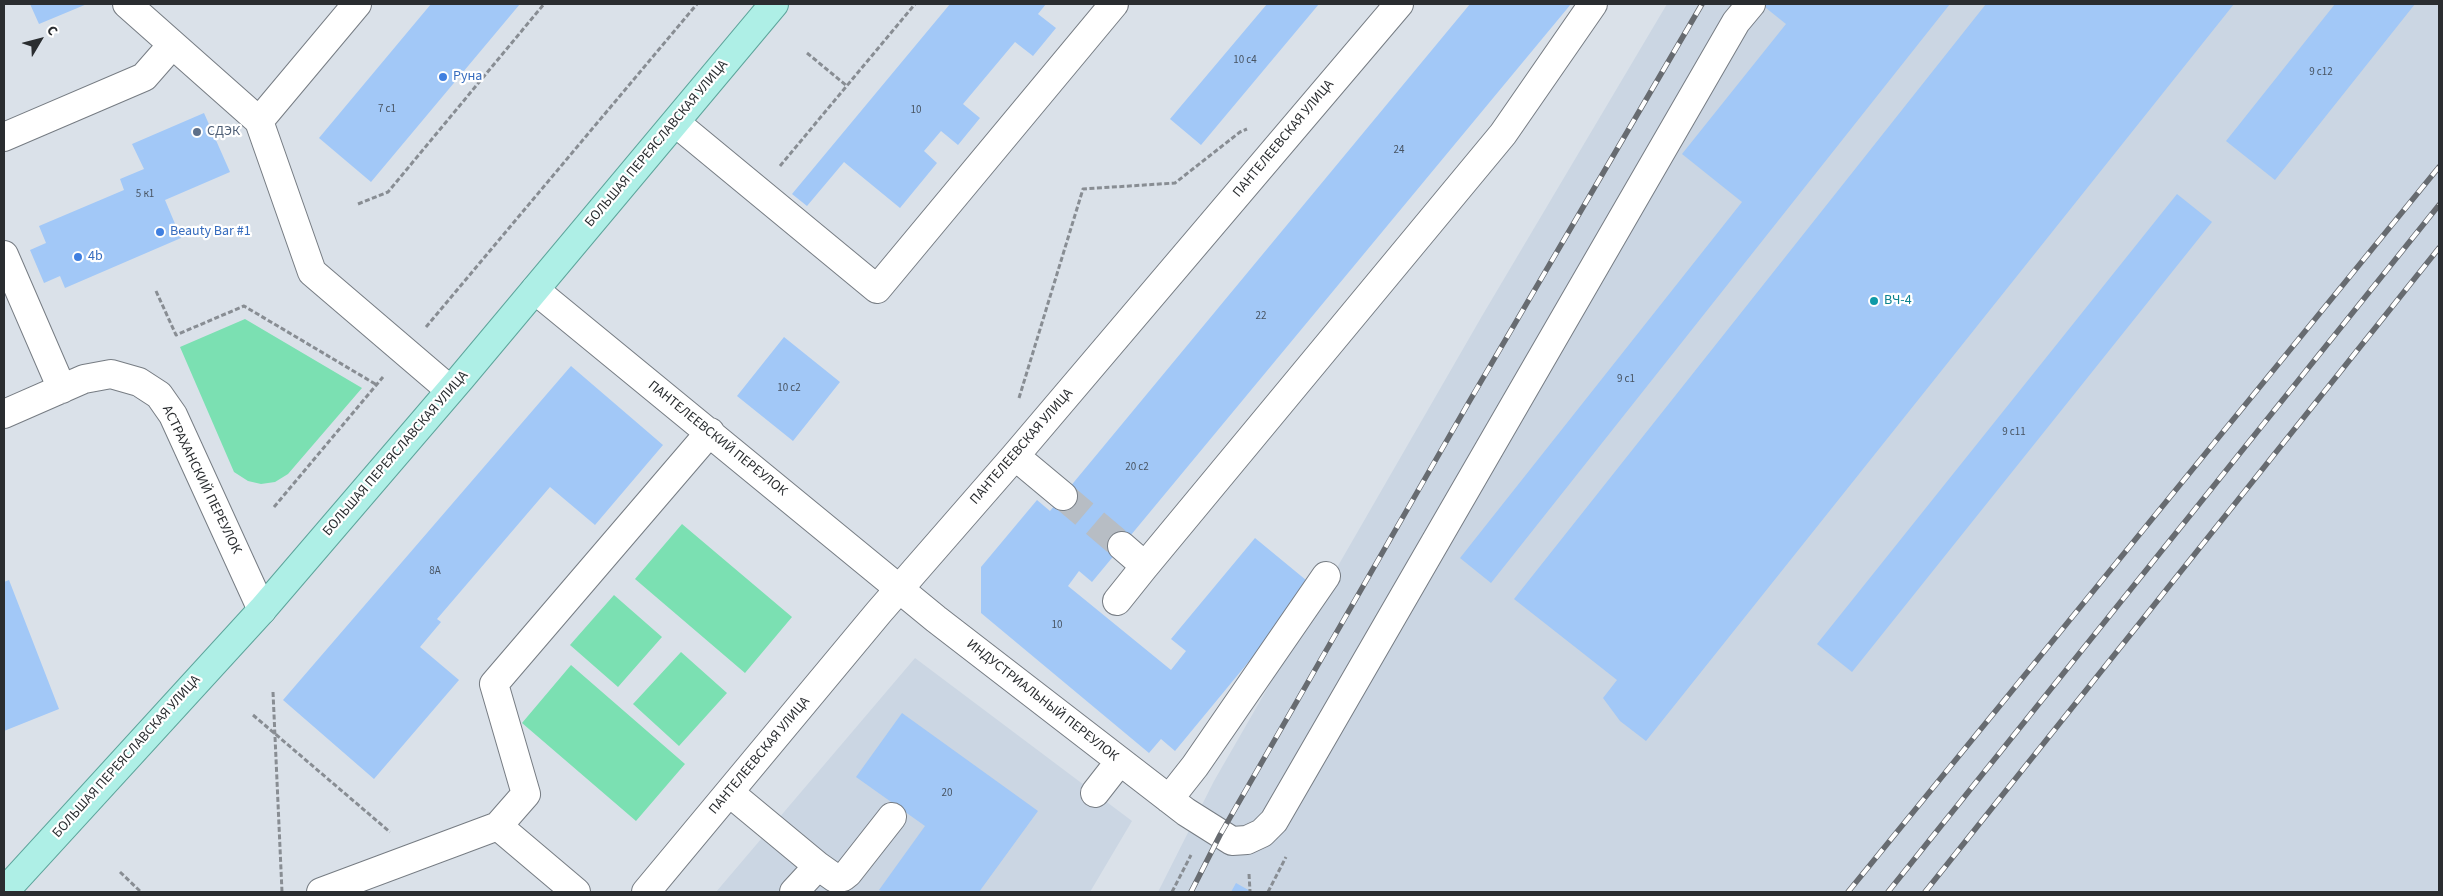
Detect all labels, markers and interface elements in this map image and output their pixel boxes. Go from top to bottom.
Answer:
north arrow [15,15,65,65]
text: С [42,22,62,40]
house number: 10 с4 [1233,54,1257,68]
street label: БОЛЬШАЯ ПЕРЕЯСЛАВСКАЯ УЛИЦА [582,57,732,231]
house number: 9 с12 [2309,66,2333,80]
place label: Руна [453,69,482,85]
marker: Руна [437,71,449,83]
street label: ПАНТЕЛЕЕВСКАЯ УЛИЦА [1230,77,1338,201]
house number: 7 с1 [378,103,396,117]
house number: 10 [911,104,921,118]
place label: СДЭК [207,124,240,140]
marker: СДЭК [191,126,203,138]
house number: 24 [1394,144,1404,158]
house number: 5 к1 [136,188,154,202]
place label: Beauty Bar #1 [170,224,251,240]
marker: Beauty Bar #1 [154,226,166,238]
place label: 4b [88,249,103,265]
marker: 4b [72,251,84,263]
place label: ВЧ-4 [1884,293,1912,309]
marker: ВЧ-4 [1868,295,1880,307]
house number: 22 [1256,310,1266,324]
street label: БОЛЬШАЯ ПЕРЕЯСЛАВСКАЯ УЛИЦА [320,368,472,540]
house number: 9 с1 [1617,373,1635,387]
street label: ПАНТЕЛЕЕВСКИЙ ПЕРЕУЛОК [644,378,790,500]
house number: 10 с2 [777,382,801,396]
street label: ПАНТЕЛЕЕВСКАЯ УЛИЦА [967,386,1077,508]
street label: АСТРАХАНСКИЙ ПЕРЕУЛОК [158,403,244,557]
house number: 9 с11 [2002,426,2026,440]
house number: 20 с2 [1125,461,1149,475]
house number: 8А [429,565,441,579]
house number: 10 [1052,619,1062,633]
street label: ИНДУСТРИАЛЬНЫЙ ПЕРЕУЛОК [963,637,1121,765]
street label: БОЛЬШАЯ ПЕРЕЯСЛАВСКАЯ УЛИЦА [49,672,205,842]
street label: ПАНТЕЛЕЕВСКАЯ УЛИЦА [706,694,814,818]
house number: 20 [942,787,952,801]

